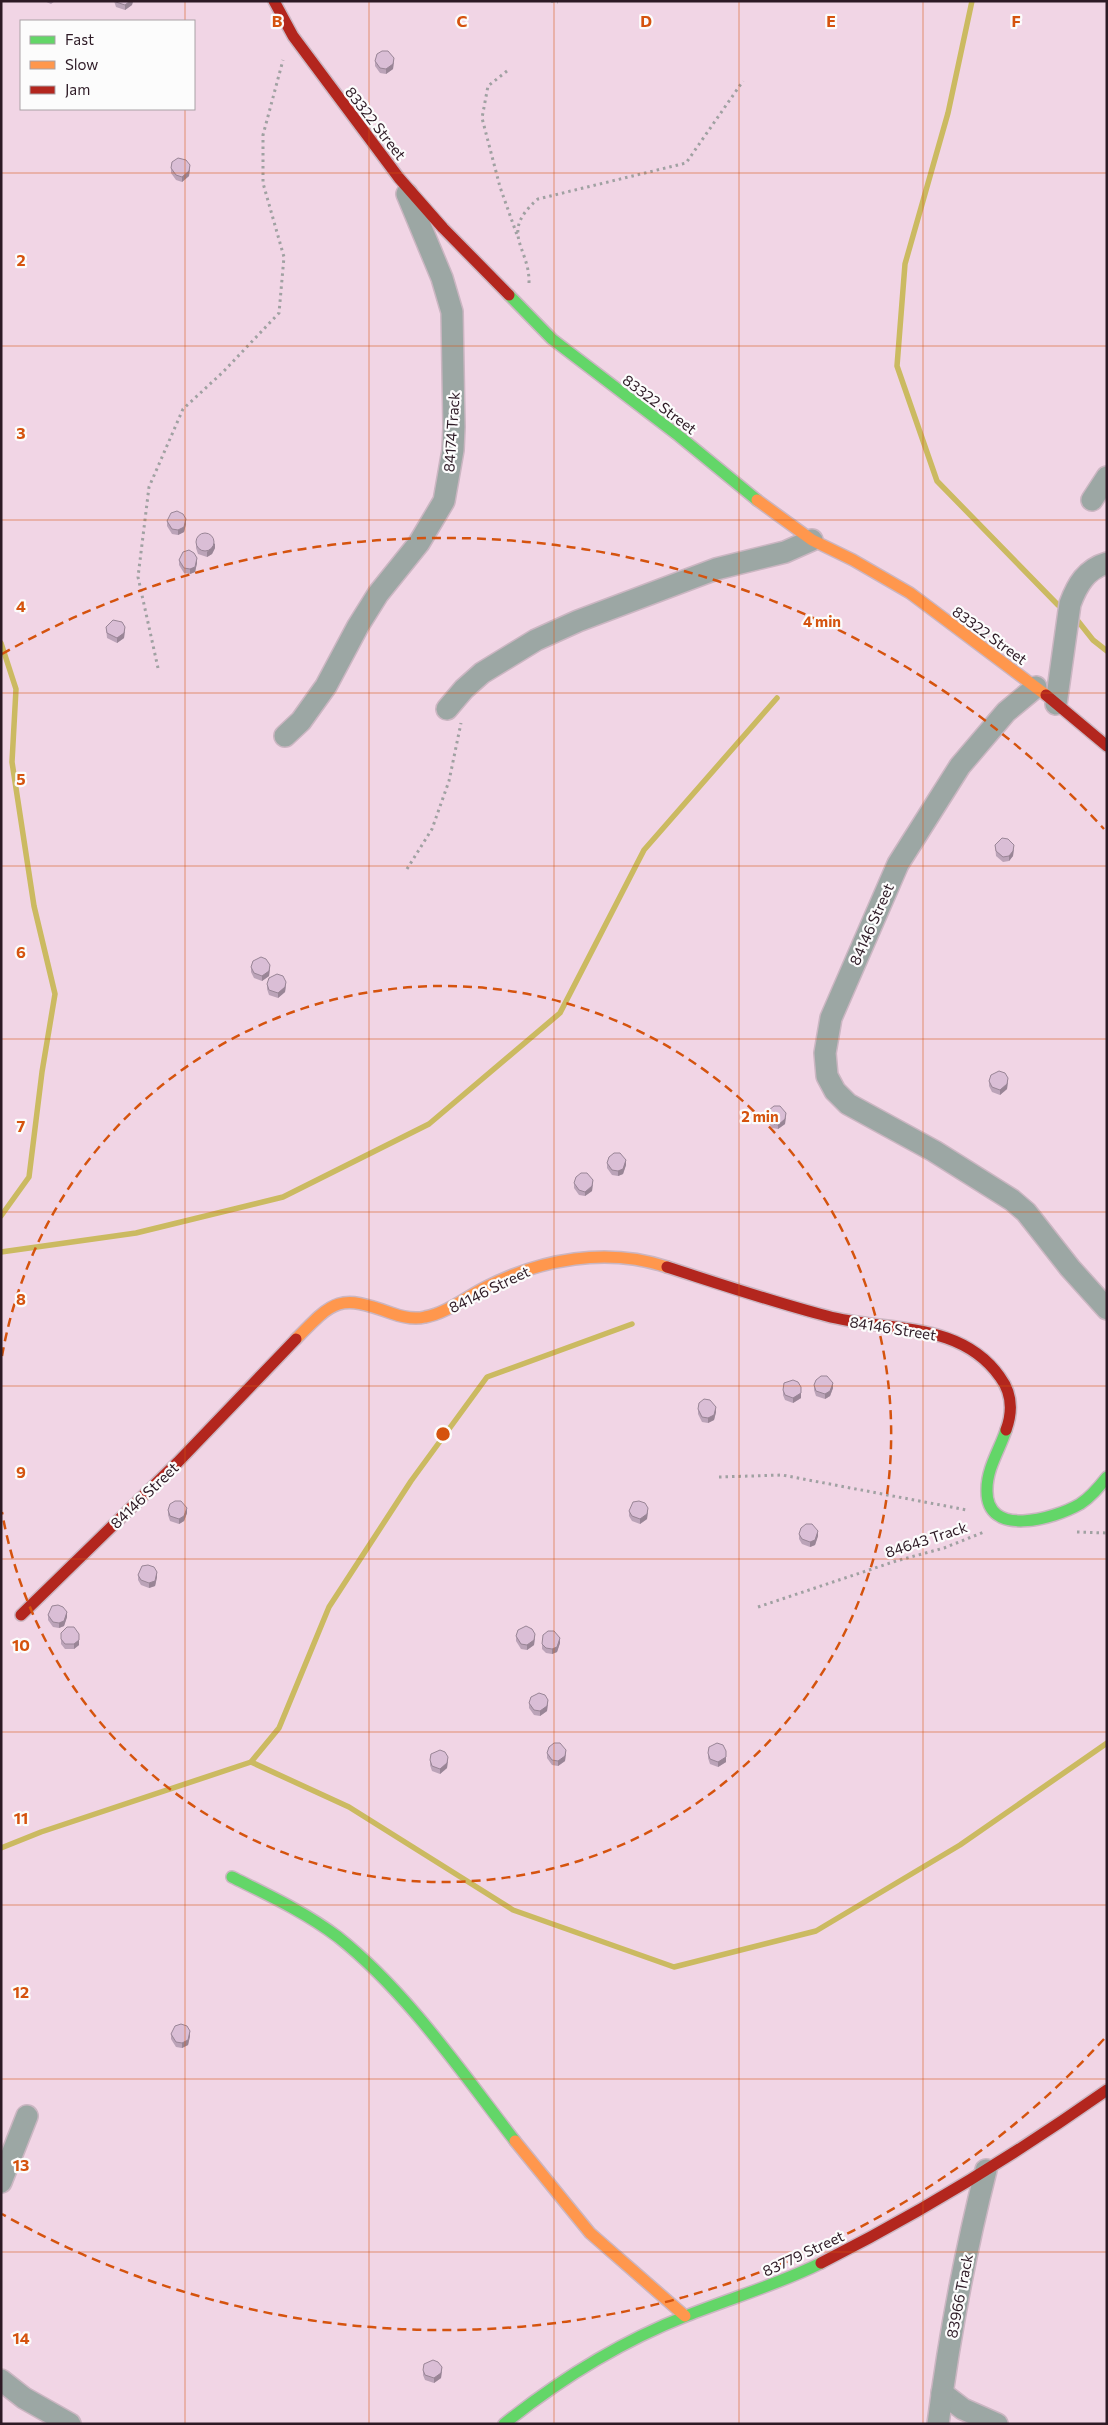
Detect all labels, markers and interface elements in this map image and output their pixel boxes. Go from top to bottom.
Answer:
text: B [272,11,283,30]
text: C [457,11,468,30]
text: D [640,11,652,30]
text: E [826,11,836,30]
text: F [1011,11,1021,30]
legend [20,20,195,110]
text: Fast [65,30,94,48]
text: Slow [65,55,98,73]
text: Jam [65,80,90,98]
street label: 83322 Street [342,83,410,163]
text: 2 [16,250,26,269]
street label: 83322 Street [619,370,701,438]
street label: 84174 Track [439,391,463,473]
text: 3 [16,423,26,442]
text: 4 [16,596,26,615]
street label: 83322 Street [949,602,1031,668]
text: 4 min [803,612,841,630]
text: 5 [16,769,26,788]
street label: 84146 Street [845,880,897,968]
text: 6 [16,942,26,961]
text: 2 min [741,1107,779,1125]
text: 7 [17,1116,26,1135]
street label: 84146 Street [446,1262,532,1316]
text: 8 [16,1289,26,1308]
street label: 84146 Street [848,1312,938,1344]
centre of rings [434,1425,452,1443]
street label: 84146 Street [106,1458,182,1532]
text: 9 [16,1462,26,1481]
street label: 84643 Track [883,1517,969,1561]
text: 10 [12,1635,30,1654]
text: 11 [14,1808,28,1827]
text: 12 [13,1982,29,2001]
text: 13 [13,2155,29,2174]
street label: 83779 Street [759,2226,847,2280]
street label: 83966 Track [942,2252,976,2340]
text: 14 [12,2328,30,2347]

